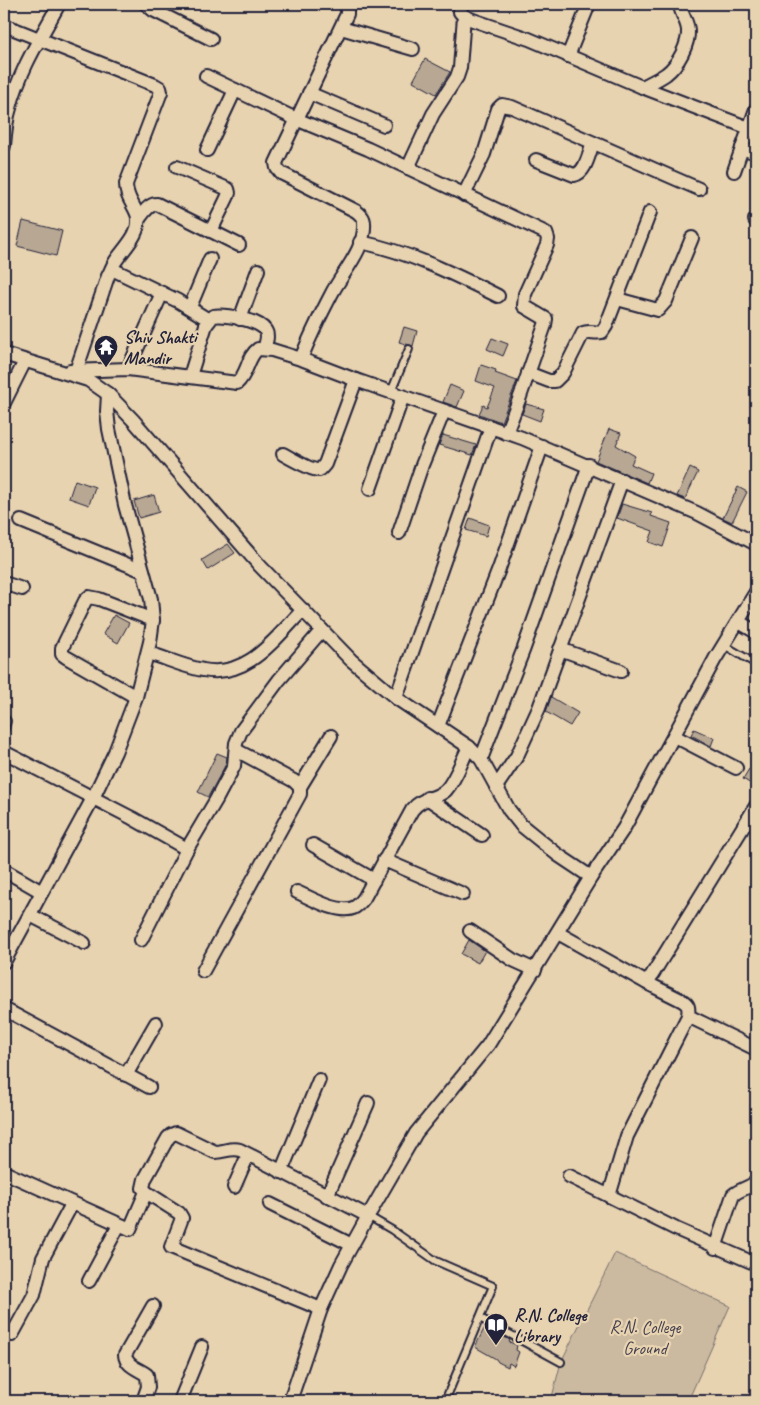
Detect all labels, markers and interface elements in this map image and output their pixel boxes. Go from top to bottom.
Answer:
place label: Shiv Shakti Mandir [124,326,199,369]
temple icon: Shiv Shakti Mandir [93,334,119,368]
place label: R.N. College Library [514,1304,588,1347]
library icon: R.N. College Library [483,1312,509,1346]
park label: R.N. College Ground [610,1316,682,1359]

